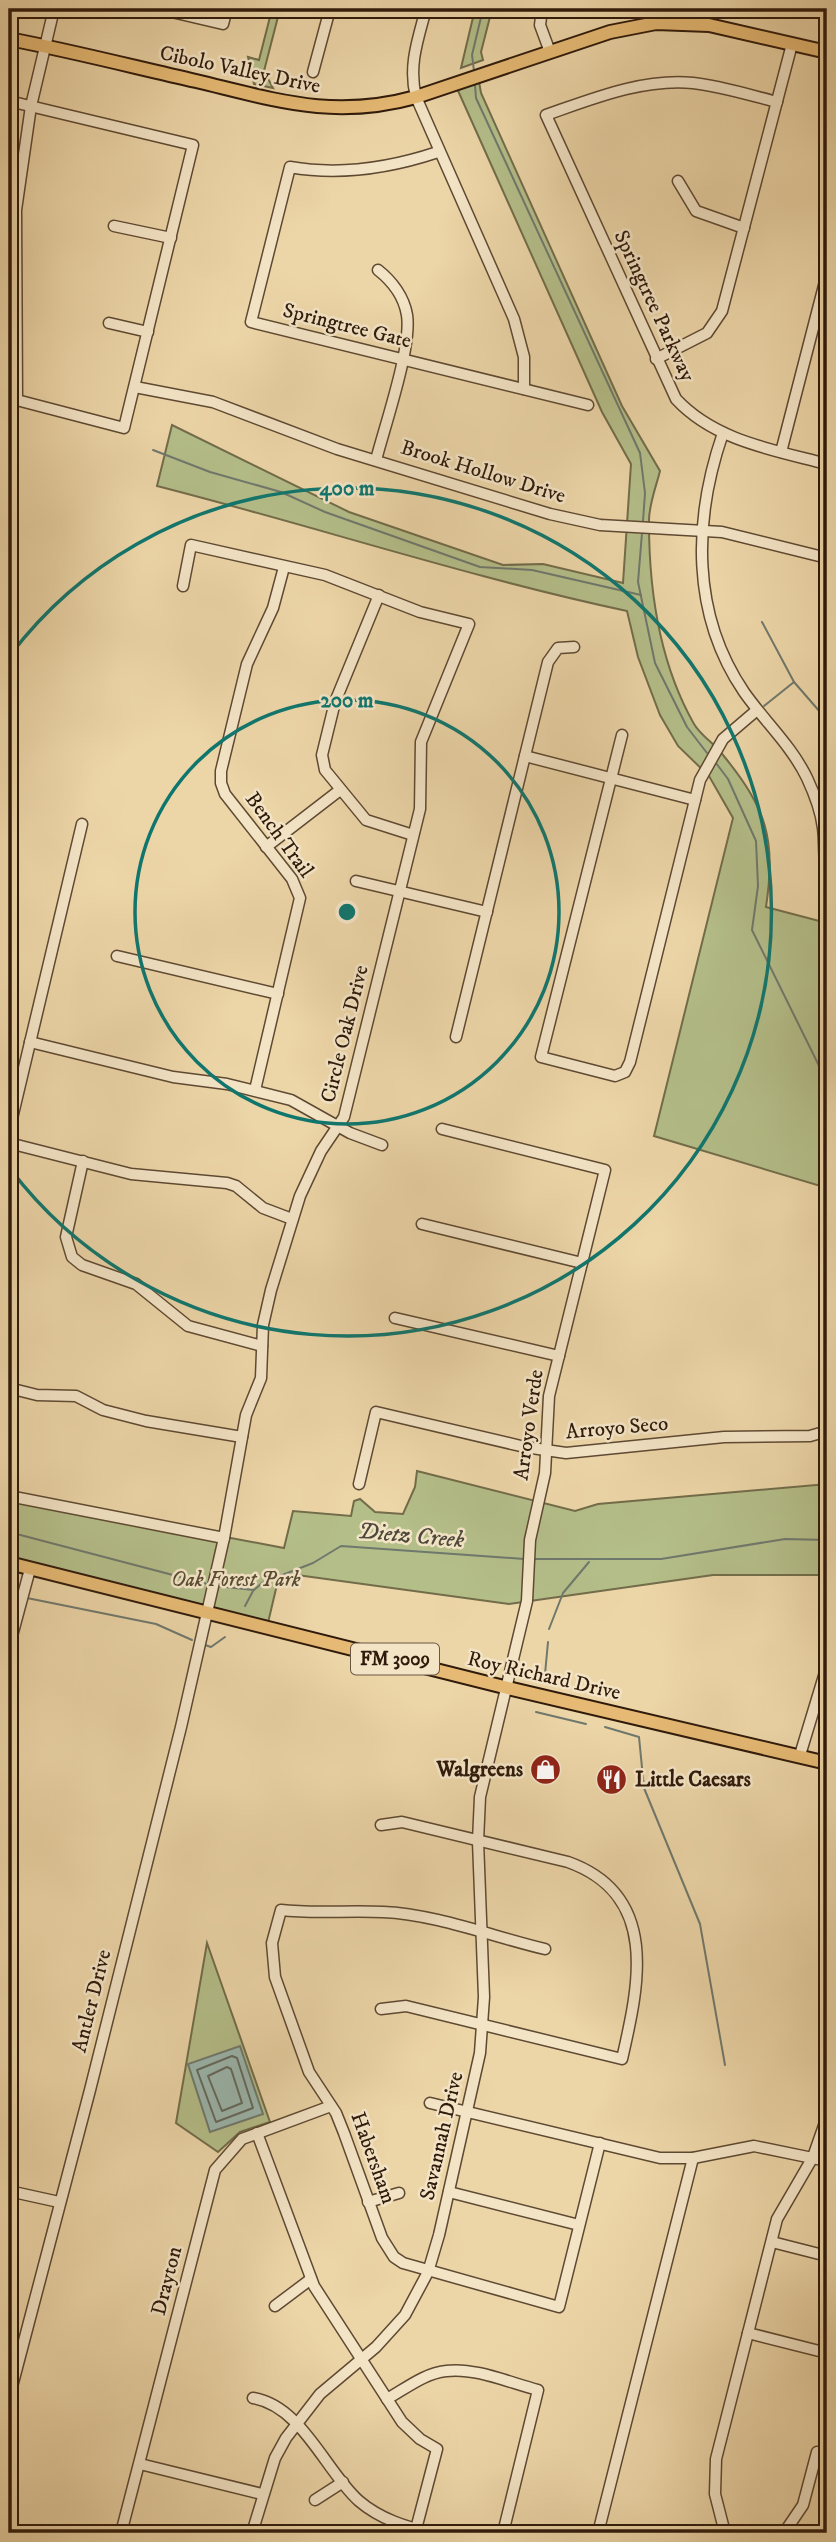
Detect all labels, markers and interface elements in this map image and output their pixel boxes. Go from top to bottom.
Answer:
street label: Cibolo Valley Drive [157,40,323,100]
street label: Springtree Parkway [608,226,701,387]
street label: Springtree Gate [280,297,414,355]
street label: Brook Hollow Drive [397,435,569,510]
text: 400 m [320,476,375,502]
text: 200 m [320,688,374,714]
street label: Bench Trail [239,787,319,884]
centre of rings [335,900,359,924]
street label: Circle Oak Drive [315,962,375,1106]
street label: Arroyo Verde [508,1368,550,1482]
street label: Arroyo Seco [565,1411,669,1445]
water label: Dietz Creek [357,1517,466,1555]
park label: Oak Forest Park [171,1567,301,1593]
road number: FM 3009 [351,1644,439,1674]
street label: Roy Richard Drive [465,1646,623,1706]
shop icon: Walgreens [529,1753,563,1787]
place label: Walgreens [435,1757,523,1783]
restaurant icon: Little Caesars [595,1763,629,1797]
place label: Little Caesars [635,1767,751,1793]
street label: Antler Drive [67,1947,117,2055]
street label: Savannah Drive [415,2069,469,2203]
street label: Habersham [344,2109,402,2208]
street label: Drayton [146,2244,188,2318]

